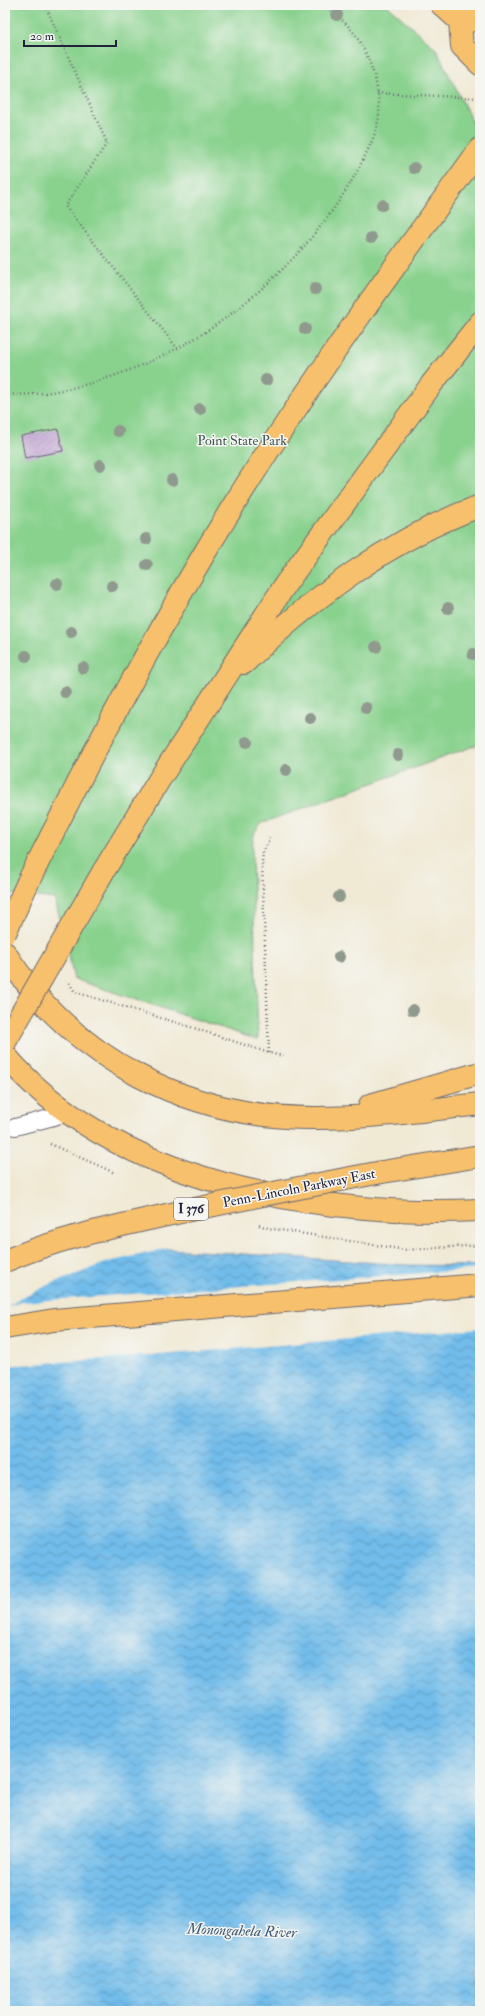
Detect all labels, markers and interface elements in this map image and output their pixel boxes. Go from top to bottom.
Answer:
scale bar [24,22,116,48]
text: 20 m [30,29,55,44]
park label: Point State Park [197,432,287,449]
street label: Penn-Lincoln Parkway East [221,1165,377,1212]
road number: I 376 [174,1198,208,1220]
water label: Monongahela River [186,1920,298,1942]

